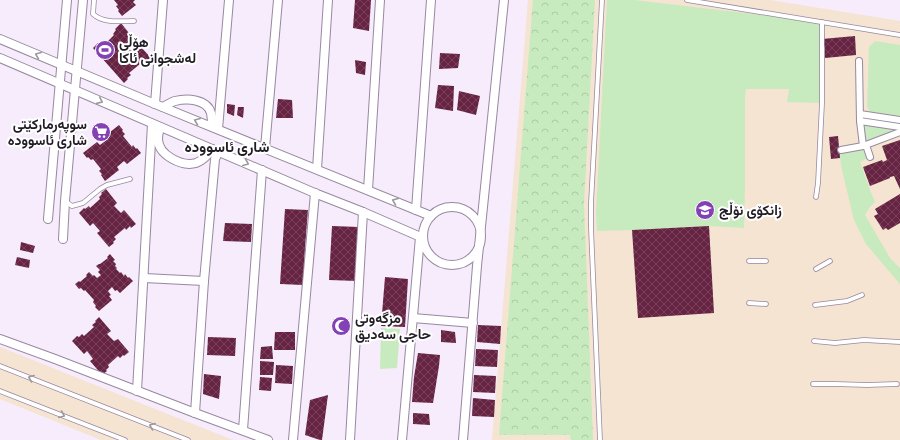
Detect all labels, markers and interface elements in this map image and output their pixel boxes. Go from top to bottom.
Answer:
place label: هۆڵی لەشجوانی ئاکا [119,32,196,68]
sports icon: هۆڵی لەشجوانی ئاکا [94,39,116,61]
one-way arrow [35,52,43,60]
one-way arrow [96,96,104,104]
place label: سوپەرمارکێتی شاری ئاسوودە [8,114,87,150]
one-way arrow [194,117,201,125]
supermarket icon: سوپەرمارکێتی شاری ئاسوودە [90,121,112,143]
district label: شاری ئاسوودە [185,136,269,157]
one-way arrow [242,158,249,166]
one-way arrow [392,198,399,206]
school or university icon: زانکۆی نۆڵج [694,199,716,221]
place label: زانکۆی نۆڵج [719,200,782,220]
place label: مزگەوتی حاجی سەدیق [355,308,432,344]
mosque icon: مزگەوتی حاجی سەدیق [330,315,352,337]
one-way arrow [28,375,35,383]
one-way arrow [59,411,66,419]
one-way arrow [149,422,156,430]

